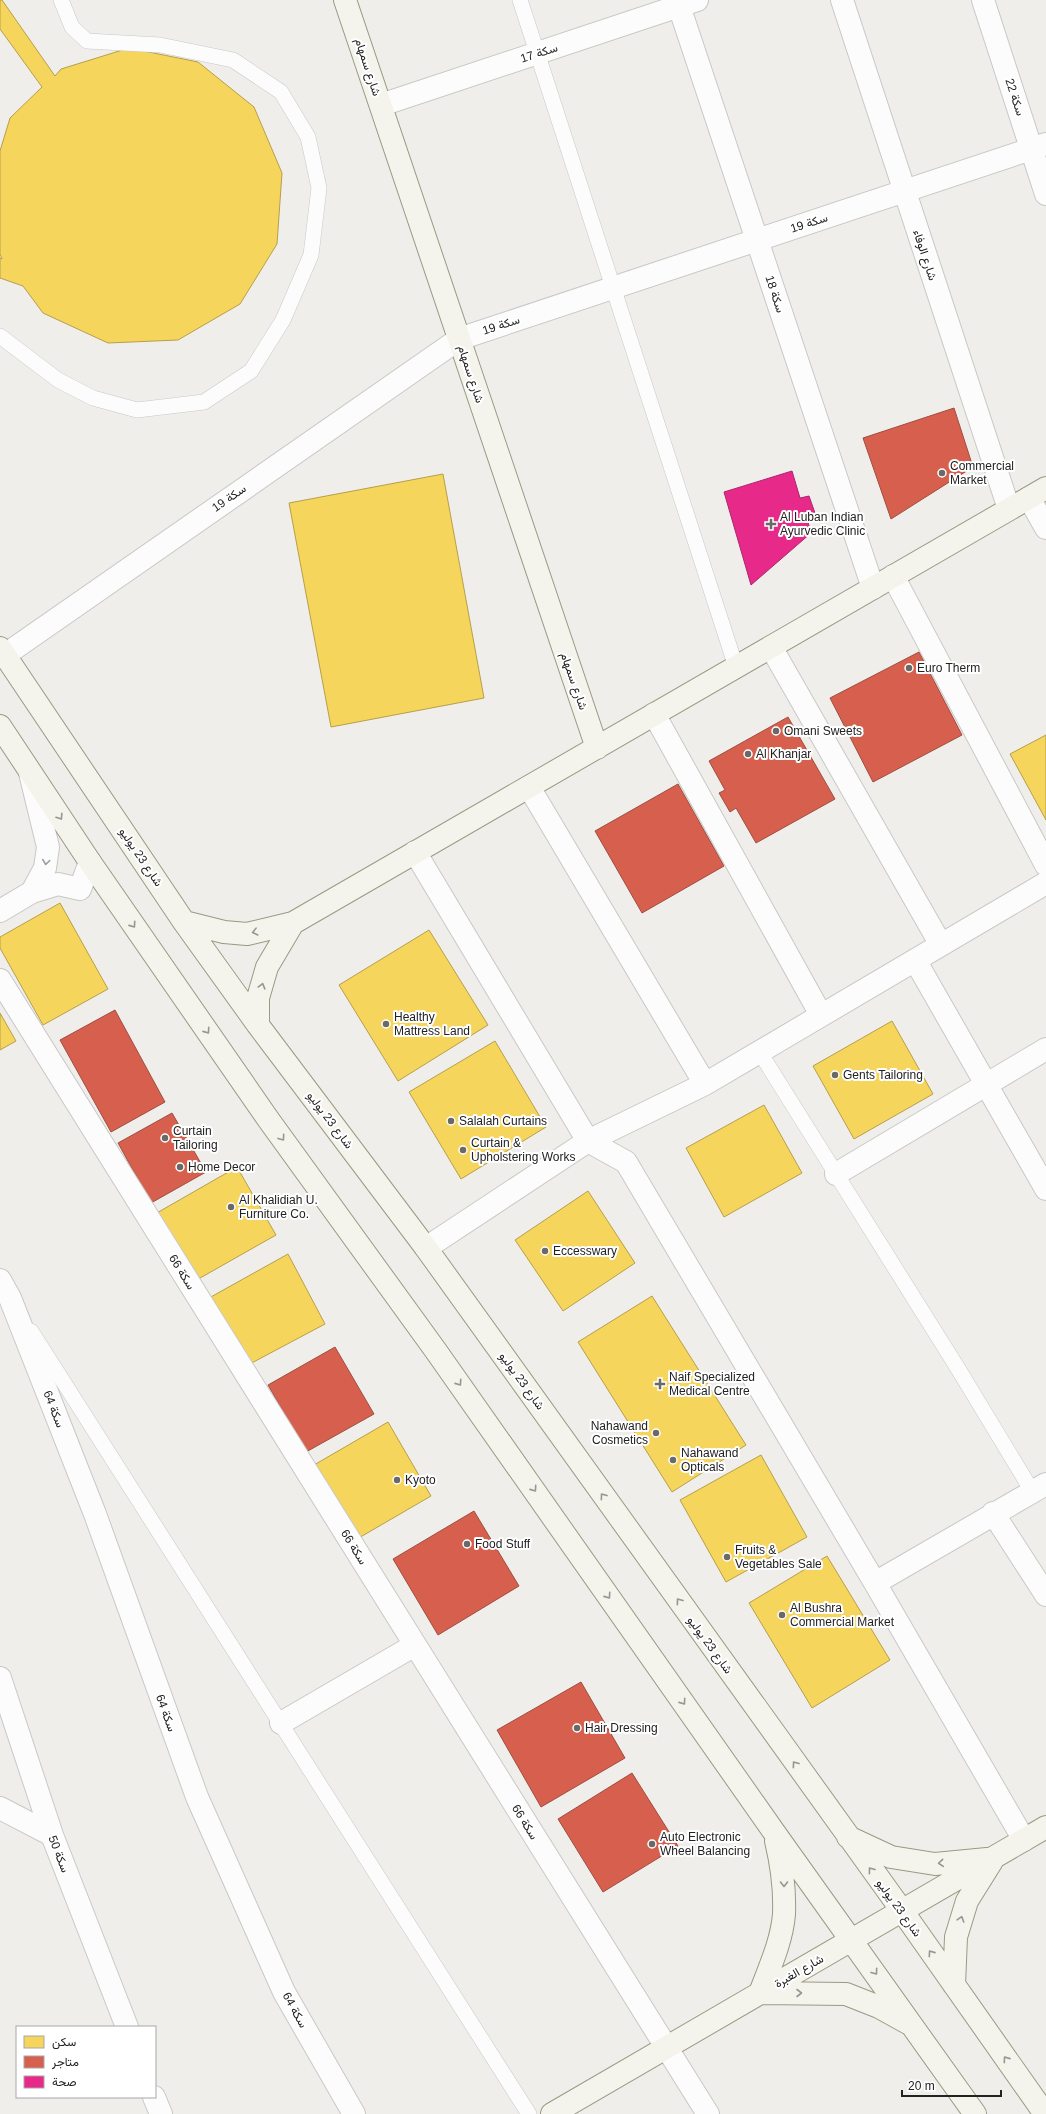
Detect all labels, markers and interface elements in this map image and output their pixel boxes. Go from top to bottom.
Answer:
street label: شارع سمهام [350,36,384,98]
street label: سكة 17 [519,40,559,66]
street label: سكة 22 [1002,77,1028,117]
street label: سكة 19 [789,210,829,236]
street label: شارع الوفاء [908,228,940,283]
street label: سكة 18 [762,274,788,314]
street label: سكة 19 [481,312,521,338]
street label: شارع سمهام [453,343,487,405]
place label: Commercial Market [950,459,1014,487]
marker: Commercial Market [937,468,947,478]
street label: سكة 19 [209,481,249,515]
place label: Al Luban Indian Ayurvedic Clinic [780,510,865,538]
marker: Al Luban Indian Ayurvedic Clinic [765,518,777,530]
street label: شارع سمهام [556,650,590,712]
place label: Euro Therm [917,661,980,675]
marker: Euro Therm [904,663,914,673]
place label: Omani Sweets [784,724,862,738]
marker: Omani Sweets [771,726,781,736]
place label: Al Khanjar [756,747,811,761]
marker: Al Khanjar [743,749,753,759]
one-way arrow [55,813,63,820]
street label: شارع 23 يوليو [115,825,166,890]
one-way arrow [42,859,51,865]
one-way arrow [128,920,135,927]
one-way arrow [252,927,259,936]
one-way arrow [257,983,265,989]
place label: Healthy Mattress Land [394,1010,470,1038]
marker: Healthy Mattress Land [381,1019,391,1029]
one-way arrow [202,1027,209,1034]
place label: Gents Tailoring [843,1068,923,1082]
marker: Gents Tailoring [830,1070,840,1080]
street label: شارع 23 يوليو [302,1089,356,1152]
place label: Salalah Curtains [459,1114,547,1128]
marker: Salalah Curtains [446,1116,456,1126]
place label: Curtain Tailoring [173,1124,218,1152]
marker: Curtain Tailoring [160,1133,170,1143]
one-way arrow [277,1134,285,1141]
place label: Curtain & Upholstering Works [471,1136,575,1164]
marker: Curtain & Upholstering Works [458,1145,468,1155]
place label: Home Decor [188,1160,255,1174]
marker: Home Decor [175,1162,185,1172]
place label: Al Khalidiah U. Furniture Co. [239,1193,318,1221]
marker: Al Khalidiah U. Furniture Co. [226,1202,236,1212]
place label: Eccesswary [553,1244,617,1258]
marker: Eccesswary [540,1246,550,1256]
street label: سكة 66 [166,1252,198,1292]
street label: شارع 23 يوليو [495,1350,548,1414]
place label: Naif Specialized Medical Centre [669,1370,755,1398]
marker: Naif Specialized Medical Centre [654,1378,666,1390]
one-way arrow [454,1379,462,1386]
street label: سكة 64 [41,1389,67,1429]
place label: Nahawand Cosmetics [591,1419,648,1447]
marker: Nahawand Cosmetics [651,1428,661,1438]
place label: Nahawand Opticals [681,1446,738,1474]
marker: Nahawand Opticals [668,1455,678,1465]
place label: Kyoto [405,1473,436,1487]
marker: Kyoto [392,1475,402,1485]
one-way arrow [529,1485,537,1492]
one-way arrow [601,1493,608,1500]
street label: سكة 66 [338,1527,370,1567]
place label: Food Stuff [475,1537,531,1551]
marker: Food Stuff [462,1539,472,1549]
place label: Fruits & Vegetables Sale [735,1543,822,1571]
marker: Fruits & Vegetables Sale [722,1552,732,1562]
one-way arrow [603,1591,610,1598]
one-way arrow [677,1599,684,1606]
place label: Al Bushra Commercial Market [790,1601,895,1629]
marker: Al Bushra Commercial Market [777,1610,787,1620]
street label: شارع 23 يوليو [683,1614,736,1678]
street label: سكة 64 [153,1693,179,1733]
one-way arrow [678,1698,686,1705]
place label: Hair Dressing [585,1721,658,1735]
marker: Hair Dressing [572,1723,582,1733]
one-way arrow [792,1761,800,1768]
street label: سكة 66 [509,1802,541,1842]
place label: Auto Electronic Wheel Balancing [660,1830,750,1858]
street label: سكة 50 [46,1834,72,1874]
marker: Auto Electronic Wheel Balancing [647,1839,657,1849]
one-way arrow [938,1858,944,1867]
one-way arrow [869,1867,876,1874]
street label: شارع 23 يوليو [872,1877,925,1941]
one-way arrow [780,1881,788,1887]
one-way arrow [956,1915,965,1922]
one-way arrow [929,1950,936,1957]
street label: شارع الغبرة [772,1951,827,1992]
one-way arrow [870,1968,878,1975]
one-way arrow [796,1989,802,1997]
street label: سكة 64 [280,1990,310,2030]
legend [16,2026,156,2098]
text: سكن [52,2035,76,2050]
text: متاجر [51,2055,79,2070]
one-way arrow [1003,2056,1011,2063]
scale bar [902,2072,1001,2098]
text: صحة [52,2075,76,2089]
text: 20 m [908,2079,935,2093]

